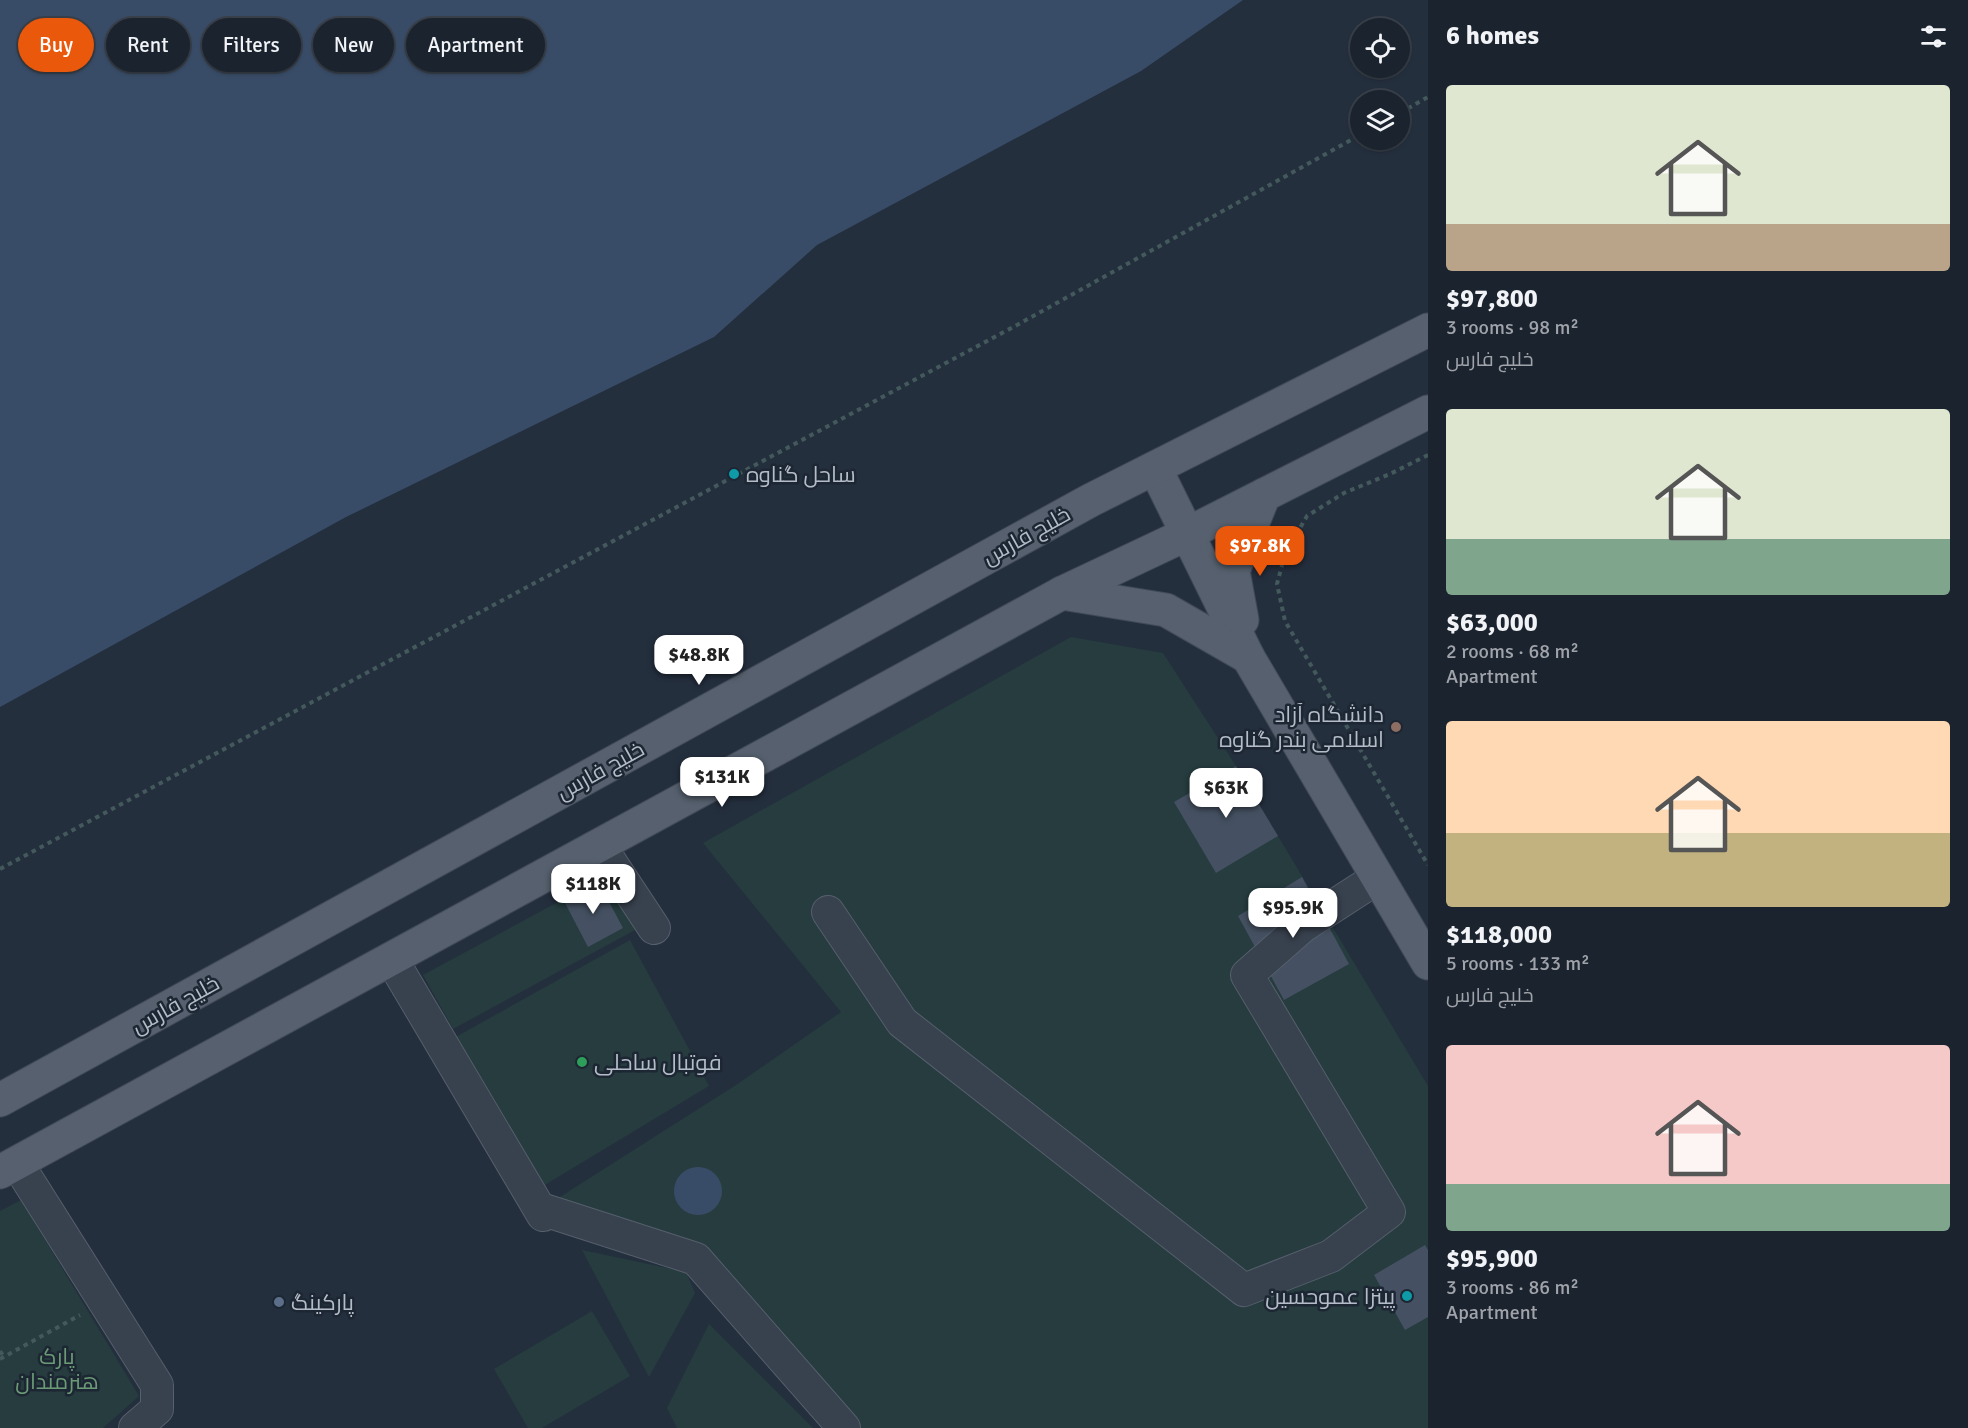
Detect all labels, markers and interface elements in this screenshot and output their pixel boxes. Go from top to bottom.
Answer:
chip: Buy [18,18,94,72]
chip: Rent [106,18,190,72]
chip: Filters [202,18,301,72]
chip: New [313,18,394,72]
chip: Apartment [406,18,545,72]
map controls [1350,18,1410,150]
button: locate [1350,18,1410,78]
text: 6 homes [1446,20,1539,52]
icon: filters [1917,20,1950,53]
button: layers [1350,90,1410,150]
icon: home [1644,124,1752,232]
text: $97,800 [1446,283,1538,315]
text: 3 rooms · 98 m² [1446,315,1579,340]
text: خلیج فارس [1446,347,1534,372]
icon: home [1644,448,1752,556]
place label: ساحل گناوه [746,461,856,488]
marker: ساحل گناوه [727,467,741,481]
street label: خلیج فارس [978,500,1075,571]
pin: $97.8K [1211,526,1309,577]
text: $97.8K [1229,533,1291,558]
text: $63,000 [1446,607,1538,639]
pin: $48.8K [650,635,748,686]
text: 2 rooms · 68 m² [1446,639,1579,664]
text: $48.8K [668,642,730,667]
text: Apartment [1446,664,1538,689]
place label: دانشگاه آزاد اسلامی بندر گناوه [1219,701,1384,753]
marker: دانشگاه آزاد اسلامی بندر گناوه [1389,720,1403,734]
street label: خلیج فارس [552,735,649,806]
pin: $131K [680,757,764,808]
icon: home [1644,760,1752,868]
text: $131K [694,764,750,789]
pin: $63K [1190,768,1262,819]
text: $63K [1204,775,1248,800]
pin: $118K [551,864,635,915]
text: $118K [565,871,621,896]
pin: $95.9K [1244,888,1342,939]
text: $95.9K [1262,895,1324,920]
text: $118,000 [1446,919,1552,951]
text: 5 rooms · 133 m² [1446,951,1590,976]
street label: خلیج فارس [127,969,224,1040]
text: خلیج فارس [1446,983,1534,1008]
place label: فوتبال ساحلی [594,1049,722,1076]
marker: فوتبال ساحلی [575,1055,589,1069]
icon: home [1644,1084,1752,1192]
text: $95,900 [1446,1243,1538,1275]
text: 3 rooms · 86 m² [1446,1275,1579,1300]
place label: پیتزا عموحسین [1265,1283,1395,1311]
place label: پارکینگ [291,1289,354,1317]
marker: پیتزا عموحسین [1400,1289,1414,1303]
marker: پارکینگ [272,1295,286,1309]
text: Apartment [1446,1300,1538,1325]
park label: پارک هنرمندان [15,1343,99,1395]

